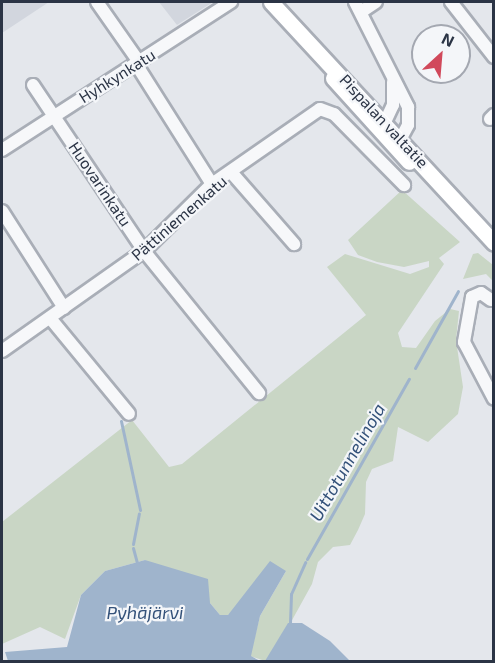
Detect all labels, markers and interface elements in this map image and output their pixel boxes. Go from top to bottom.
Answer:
north arrow [411,24,471,84]
text: N [439,28,458,50]
street label: Hyhkynkatu [75,45,159,107]
street label: Pispalan valtatie [336,70,432,172]
street label: Huovarinkatu [65,138,135,230]
street label: Pättiniemenkatu [127,171,231,265]
water label: Uittotunnelinoja [305,399,389,525]
water label: Pyhäjärvi [107,601,183,623]

